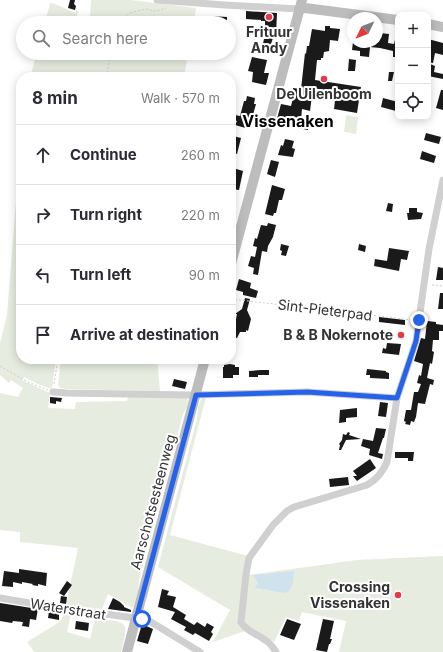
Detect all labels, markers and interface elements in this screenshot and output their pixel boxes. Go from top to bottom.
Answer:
marker: Frituur Andy [264,12,274,22]
north arrow [347,12,383,48]
map controls [395,12,431,120]
button: + [395,12,431,48]
search box [16,16,236,60]
place label: Frituur Andy [246,23,292,56]
icon: search [30,27,52,49]
text: Search here [62,29,148,48]
button: − [395,48,431,84]
marker: De Uilenboom [319,74,329,84]
button: locate [395,84,431,120]
place label: De Uilenboom [276,85,372,102]
text: 8 min [32,88,78,108]
text: Walk · 570 m [141,90,220,106]
district label: Vissenaken [242,111,334,131]
icon: ahead [32,144,54,166]
text: Continue [70,145,137,164]
text: 260 m [181,147,220,163]
icon: right [32,204,54,226]
text: Turn right [70,205,142,224]
text: 220 m [181,207,220,223]
icon: left [32,264,54,286]
text: Turn left [70,265,131,284]
text: 90 m [189,267,220,283]
street label: Sint-Pieterpad [277,295,373,324]
route end [410,311,428,329]
icon: arrive [32,324,54,346]
text: Arrive at destination [70,325,219,344]
place label: B & B Nokernote [283,326,393,343]
marker: B & B Nokernote [396,330,406,340]
street label: Aarschotsesteenweg [126,432,179,571]
place label: Crossing Vissenaken [310,578,390,611]
marker: Crossing Vissenaken [393,590,403,600]
street label: Waterstraat [29,594,108,623]
route start [133,610,151,628]

